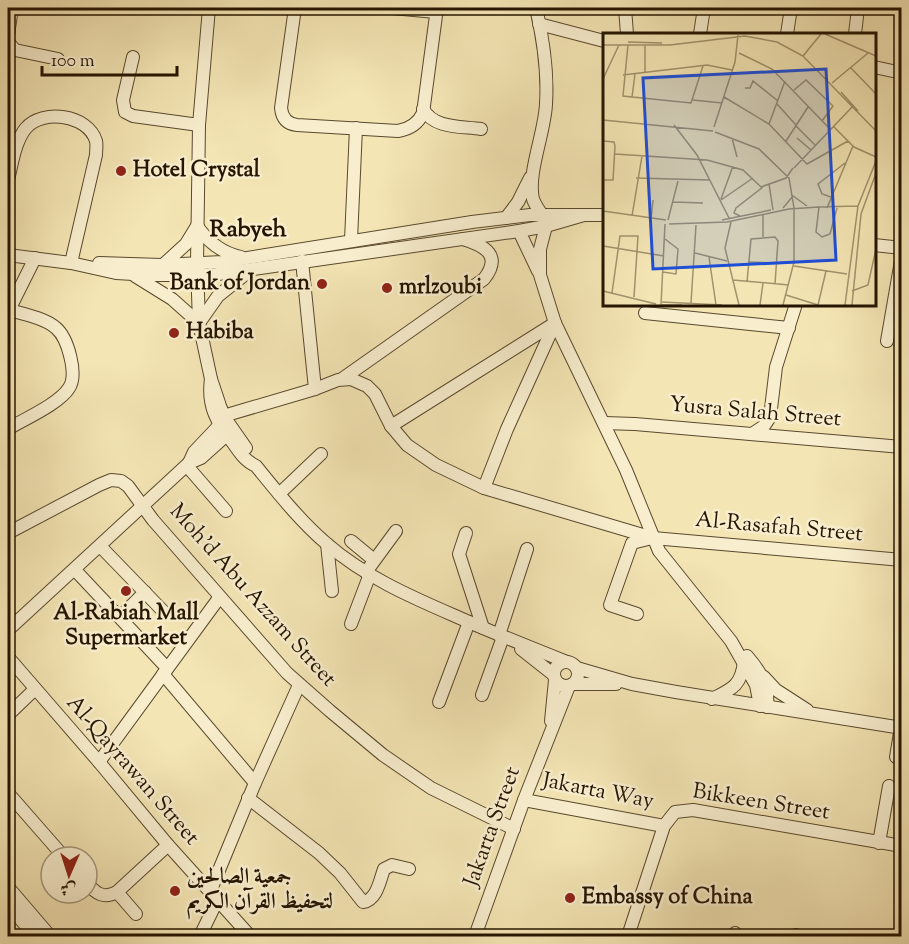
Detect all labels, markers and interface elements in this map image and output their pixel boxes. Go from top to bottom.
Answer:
inset map [603,33,876,306]
scale bar [42,39,177,77]
text: 100 m [51,49,95,75]
place label: Hotel Crystal [133,155,261,187]
marker: Hotel Crystal [114,164,128,178]
district label: Rabyeh [209,213,287,247]
place label: Bank of Jordan [170,268,310,300]
place label: mrlzoubi [399,272,483,304]
marker: Bank of Jordan [315,277,329,291]
marker: mrlzoubi [380,281,394,295]
place label: Habiba [186,317,254,349]
marker: Habiba [167,326,181,340]
street label: Yusra Salah Street [668,390,843,436]
street label: Moh'd Abu Azzam Street [161,497,343,695]
street label: Al-Rasafah Street [694,505,865,551]
marker: Al-Rabiah Mall Supermarket [119,584,133,598]
place label: Al-Rabiah Mall Supermarket [53,598,200,655]
street label: Al-Qayrawan Street [58,689,207,853]
street label: Jakarta Street [456,762,530,893]
street label: Jakarta Way [539,765,656,818]
street label: Bikkeen Street [690,776,832,830]
north arrow [39,845,99,905]
place label: جمعية الصالحين لتحفيظ القرآن الكريم [187,862,333,920]
text: ش [60,876,77,899]
place label: Embassy of China [582,882,754,914]
marker: جمعية الصالحين لتحفيظ القرآن الكريم [168,884,182,898]
marker: Embassy of China [563,891,577,905]

